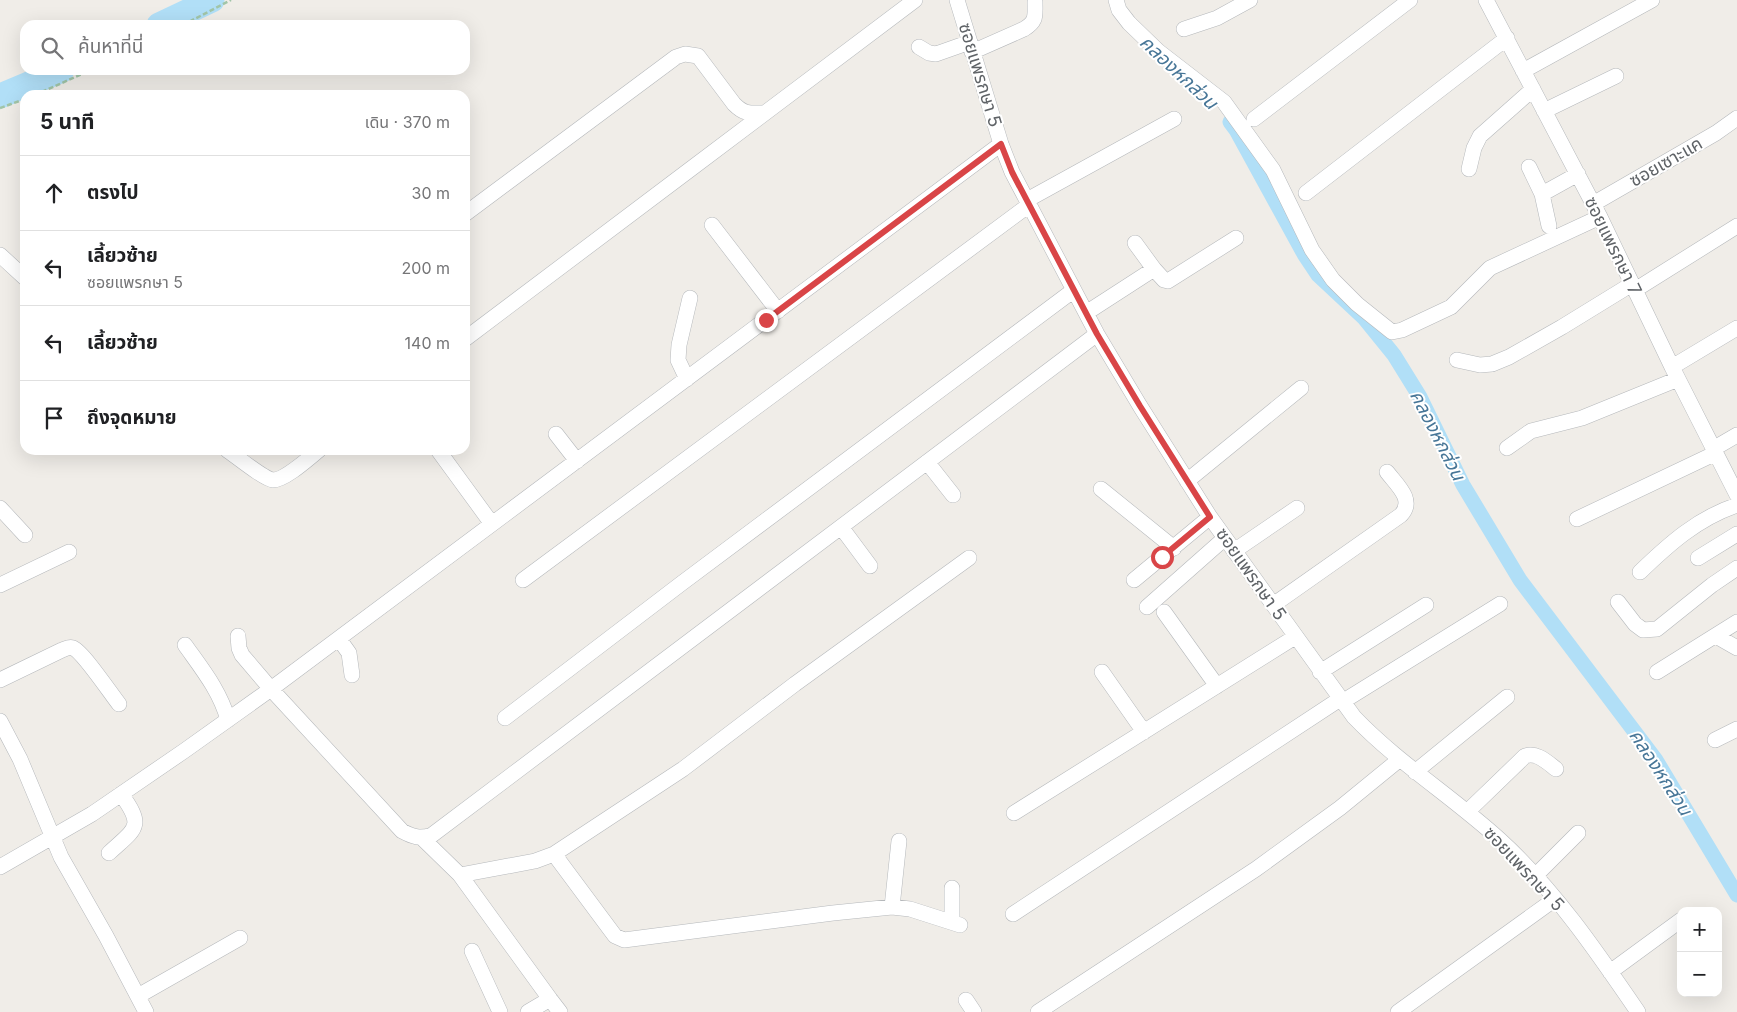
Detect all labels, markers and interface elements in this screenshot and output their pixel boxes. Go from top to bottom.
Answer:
search box [20,20,470,75]
street label: ซอยแพรกษา 5 [955,20,1006,129]
water label: คลองหกส่วน [1135,31,1223,115]
icon: search [38,34,66,62]
text: ค้นหาที่นี่ [78,35,143,58]
text: 5 นาที [40,109,95,134]
text: เดิน · 370 m [365,112,450,132]
street label: ซอยเซาะแค [1626,132,1706,191]
icon: ahead [40,179,68,207]
text: ตรงไป [87,181,139,204]
text: 30 m [412,183,450,203]
street label: ซอยแพรกษา 7 [1581,193,1646,299]
text: เลี้ยวซ้าย [87,244,158,267]
icon: left [40,254,68,282]
text: 200 m [402,258,450,278]
text: ซอยแพรกษา 5 [87,272,183,292]
route end [755,309,778,332]
icon: left [40,329,68,357]
text: เลี้ยวซ้าย [87,331,158,354]
text: 140 m [405,333,450,353]
water label: คลองหกส่วน [1405,386,1471,485]
icon: arrive [40,404,68,432]
text: ถึงจุดหมาย [87,406,177,429]
street label: ซอยแพรกษา 5 [1212,524,1291,624]
route start [1151,546,1174,569]
water label: คลองหกส่วน [1624,725,1698,821]
street label: ซอยแพรกษา 5 [1480,822,1569,915]
map controls [1677,907,1722,997]
button: + [1677,907,1722,952]
button: − [1677,952,1722,997]

